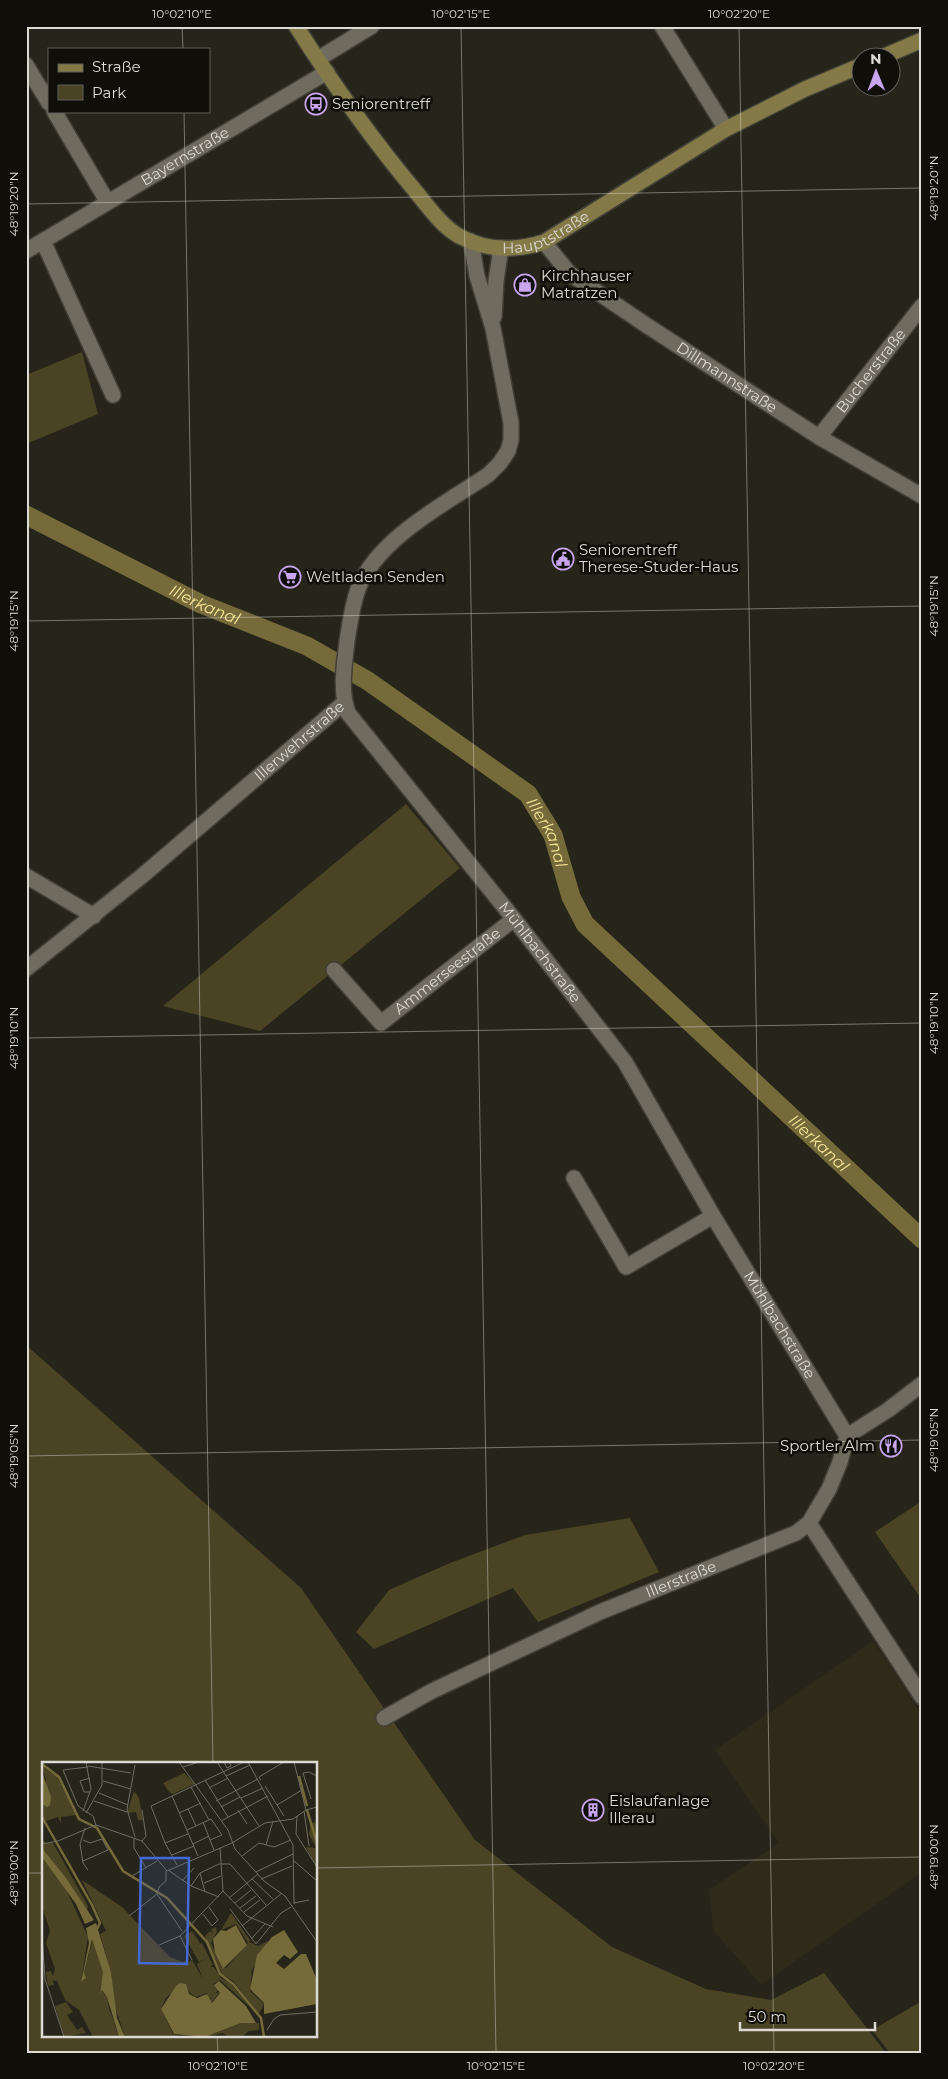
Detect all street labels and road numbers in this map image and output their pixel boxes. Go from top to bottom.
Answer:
street label: Bayernstraße [137,122,232,190]
street label: Hauptstraße [502,206,593,257]
street label: Bucherstraße [832,325,909,417]
street label: Dillmannstraße [673,337,781,416]
street label: Illerwehrstraße [250,697,348,785]
street label: Mühlbachstraße [495,898,585,1006]
street label: Ammerseestraße [390,923,504,1018]
street label: Mühlbachstraße [740,1267,820,1382]
street label: Illerstraße [643,1556,719,1602]

